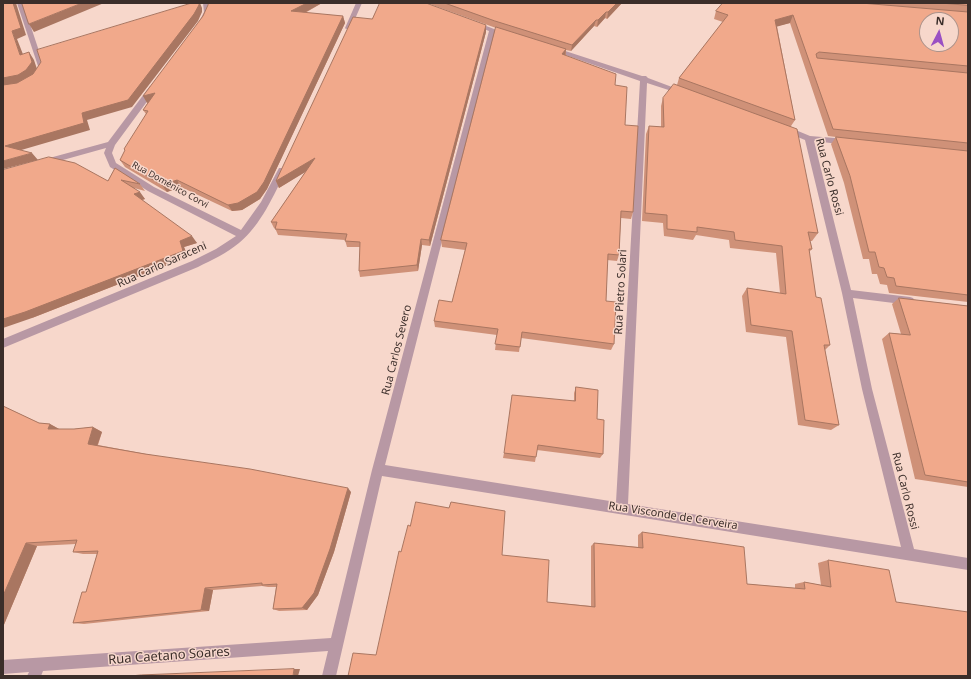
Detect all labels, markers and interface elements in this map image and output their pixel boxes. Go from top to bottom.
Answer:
north arrow [919,12,959,52]
text: N [935,13,945,28]
street label: Rua Carlo Rossi [812,137,846,217]
street label: Rua Domênico Corvi [130,159,210,211]
street label: Rua Carlo Saraceni [115,239,209,291]
street label: Rua Pietro Solari [612,249,630,335]
street label: Rua Carlos Severo [379,303,415,397]
street label: Rua Carlo Rossi [889,451,921,531]
street label: Rua Visconde de Cerveira [607,499,739,533]
street label: Rua Caetano Soares [108,644,230,668]

